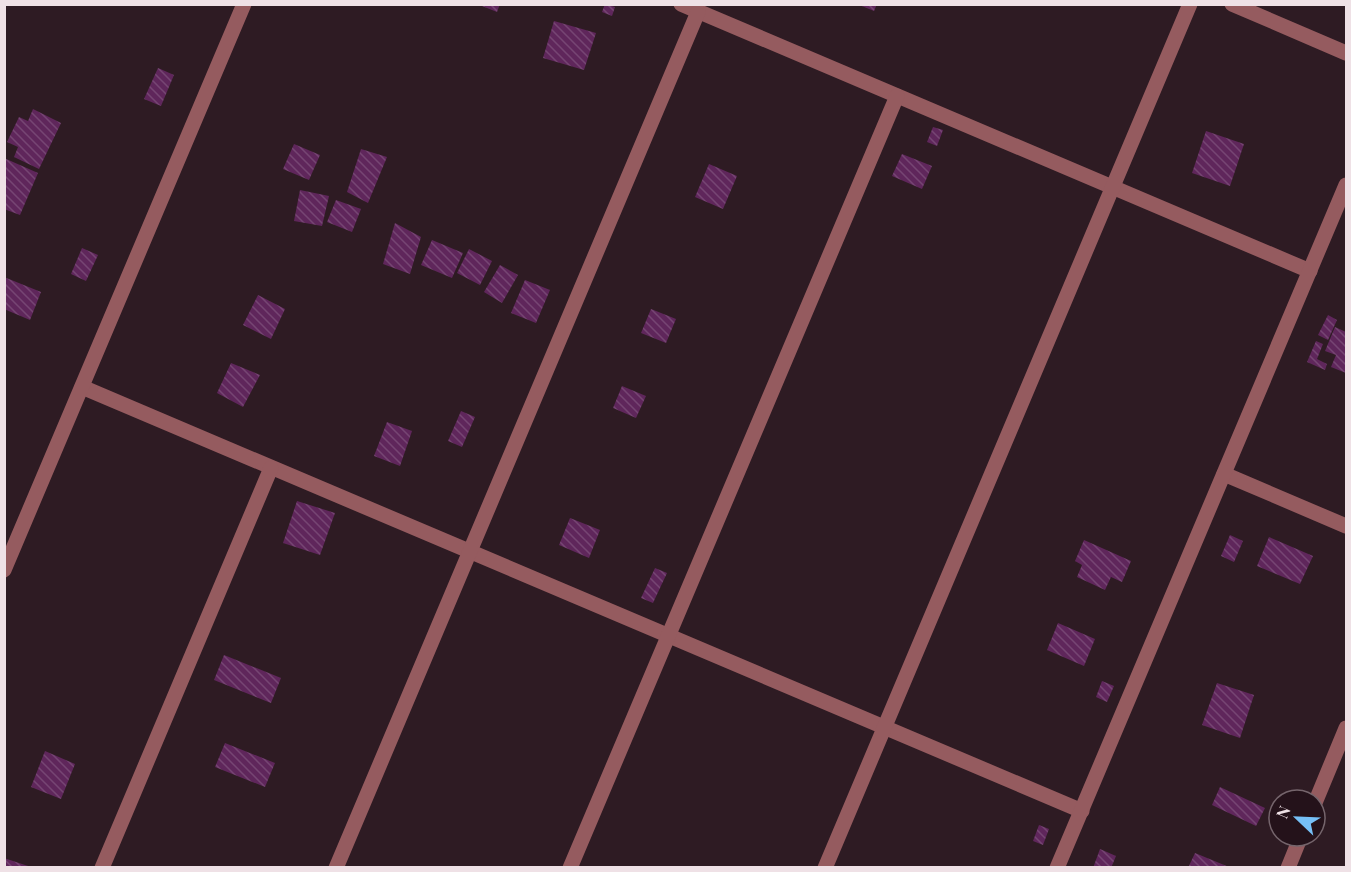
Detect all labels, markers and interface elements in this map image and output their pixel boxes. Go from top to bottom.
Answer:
north arrow [1267,788,1327,848]
text: N [1271,802,1295,821]

